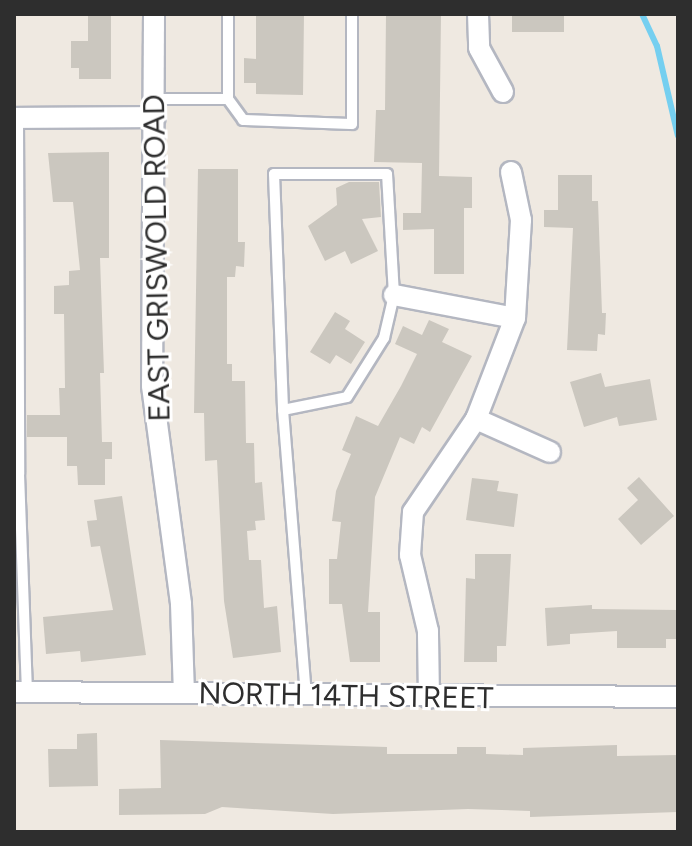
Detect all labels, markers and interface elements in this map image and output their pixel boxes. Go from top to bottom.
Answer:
street label: EAST GRISWOLD ROAD [136,94,178,422]
street label: NORTH 14TH STREET [198,675,494,717]

